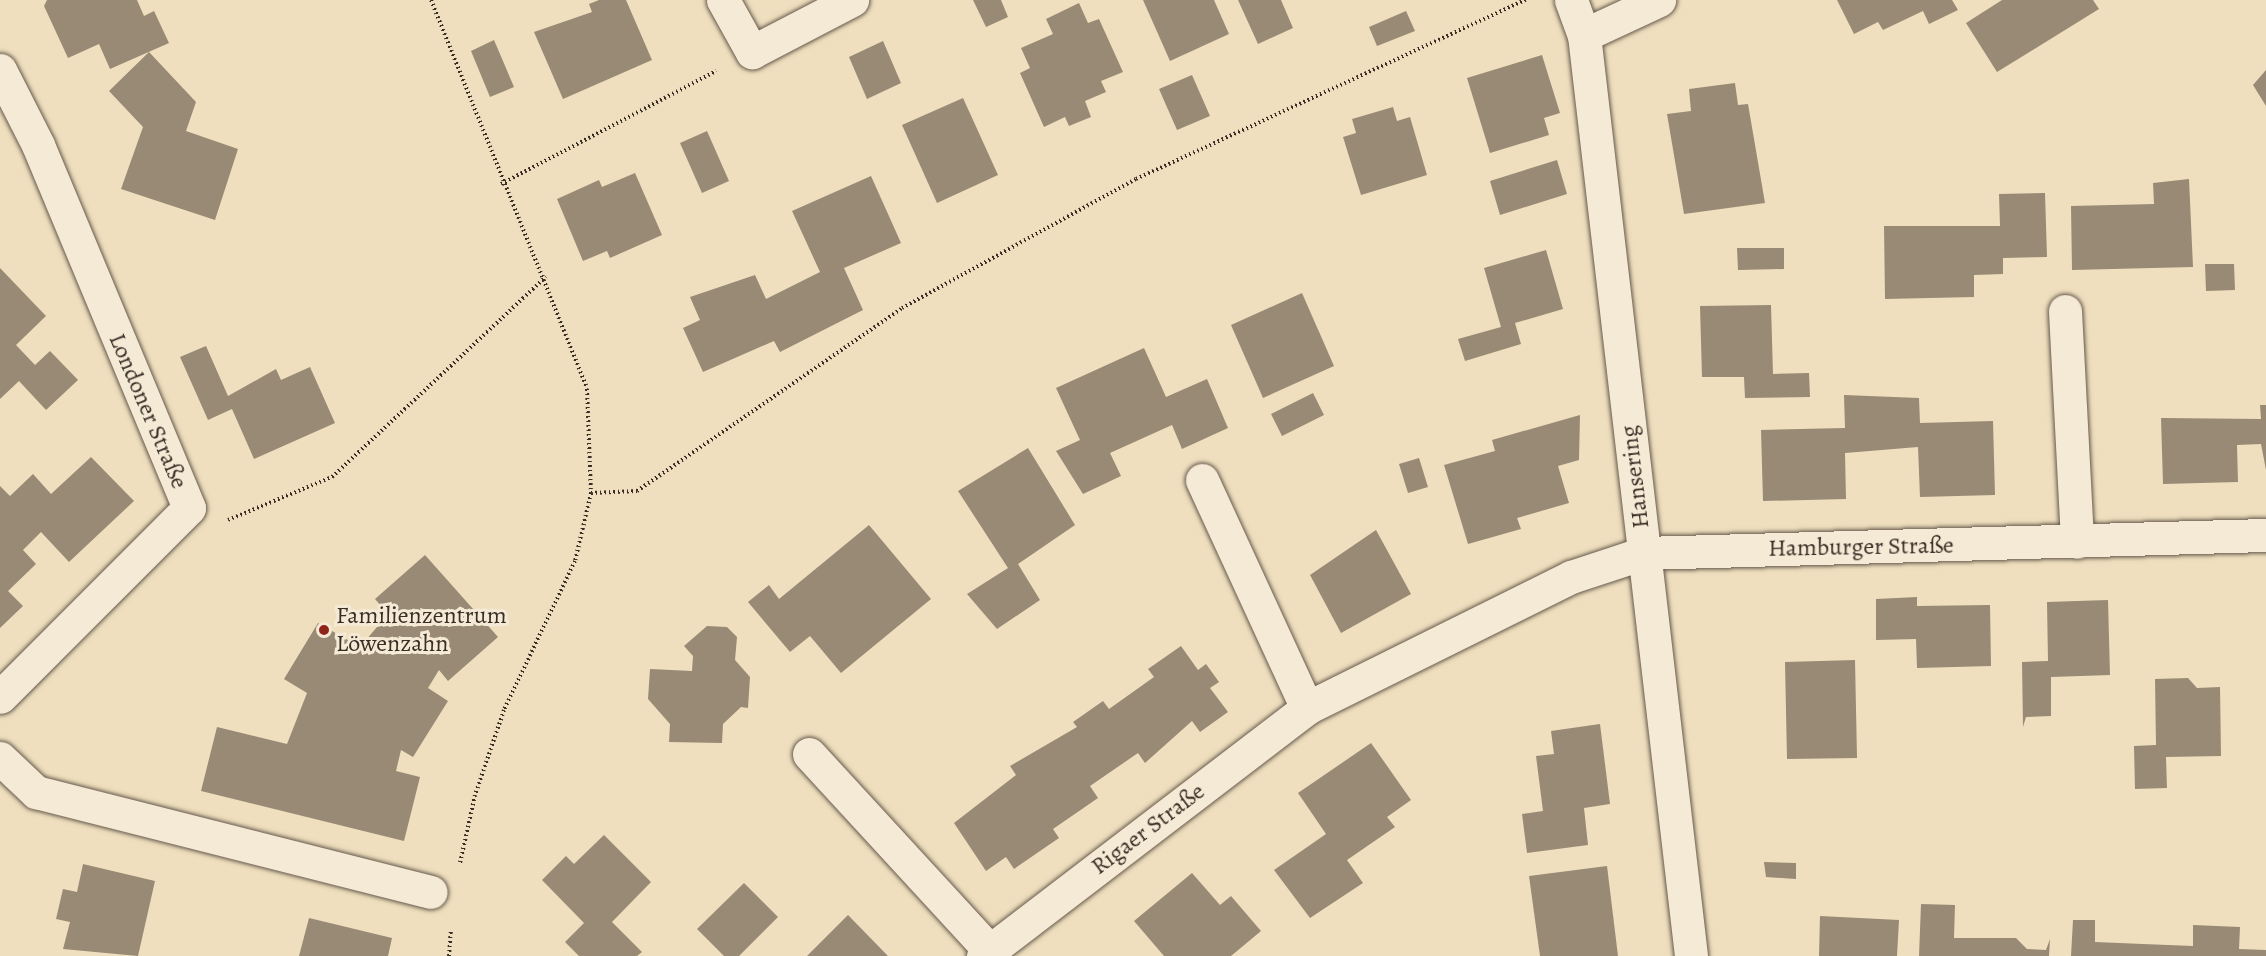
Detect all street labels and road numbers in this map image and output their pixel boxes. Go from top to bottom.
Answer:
street label: Londoner Straße [102,329,194,493]
street label: Hansering [1614,424,1656,530]
street label: Hamburger Straße [1768,531,1954,563]
street label: Rigaer Straße [1086,777,1210,881]

